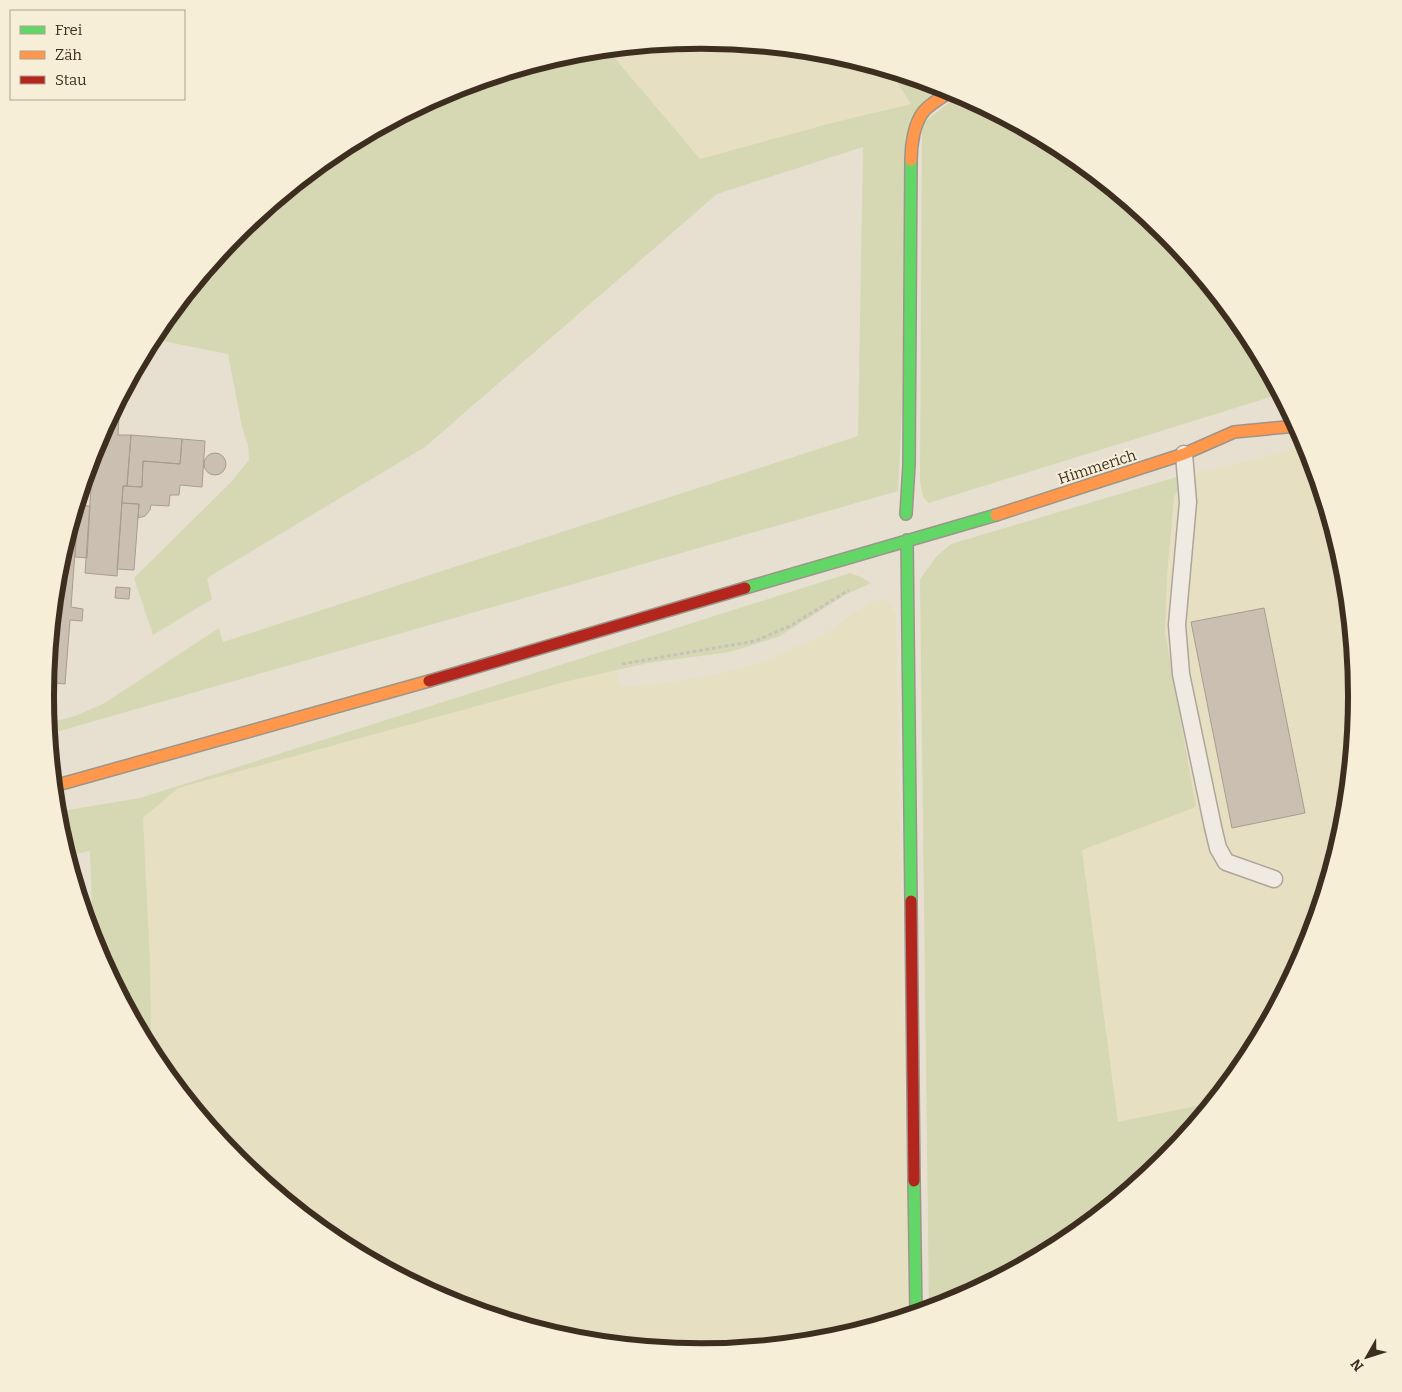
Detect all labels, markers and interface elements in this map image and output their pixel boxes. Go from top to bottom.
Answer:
legend [10,10,185,100]
text: Frei [55,21,83,39]
text: Zäh [55,46,82,64]
text: Stau [55,71,87,89]
street label: Himmerich [1056,446,1139,488]
north arrow [1342,1332,1392,1382]
text: N [1347,1355,1367,1374]

